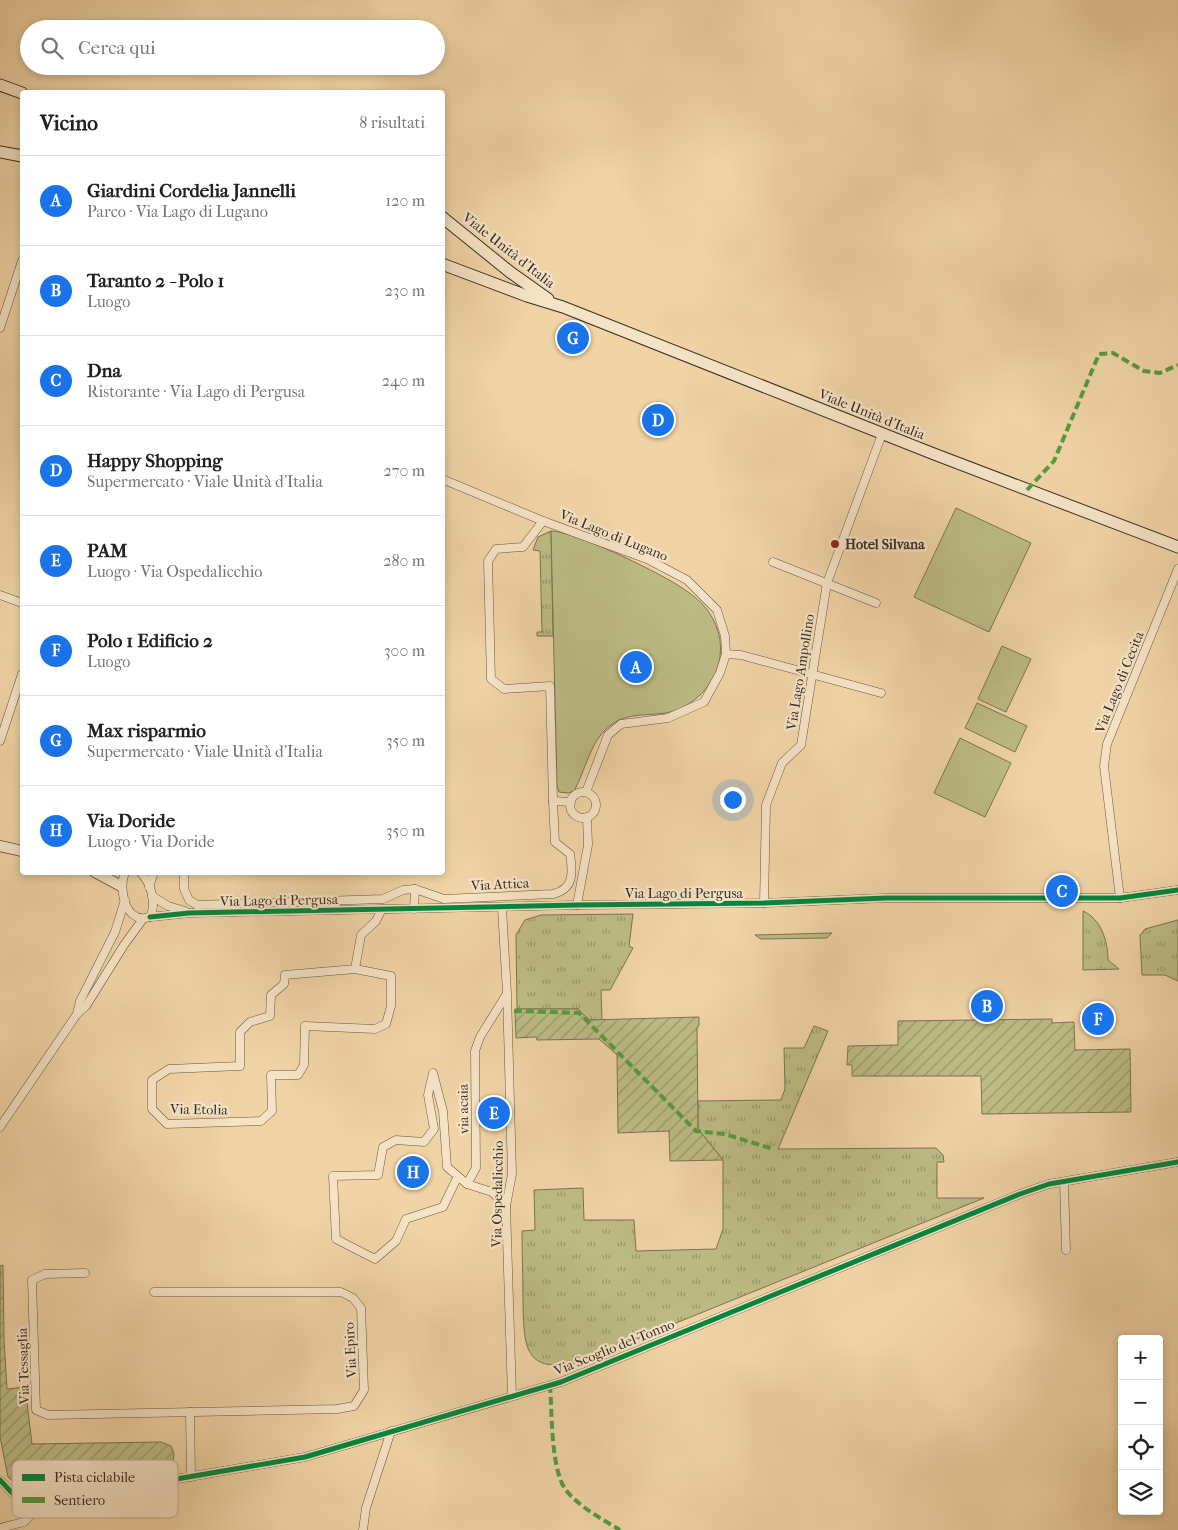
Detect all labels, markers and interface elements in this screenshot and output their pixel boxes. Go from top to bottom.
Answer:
search box [20,20,445,75]
icon: search [38,34,66,62]
text: Cerca qui [78,37,156,59]
text: Vicino [40,111,98,135]
text: 8 risultati [359,113,425,132]
text: Giardini Cordelia Jannelli [87,180,296,202]
text: A [51,191,61,210]
text: 120 m [386,191,425,210]
text: Parco · Via Lago di Lugano [87,202,268,221]
street label: Viale Unità d'Italia [458,208,559,292]
text: Taranto 2 - Polo 1 [87,270,224,292]
text: B [51,281,61,300]
text: 230 m [385,281,425,300]
text: Luogo [87,292,130,311]
pin: G [557,319,589,357]
text: Dna [87,360,121,382]
text: C [51,371,61,390]
text: 240 m [382,371,425,390]
text: Ristorante · Via Lago di Pergusa [87,382,305,401]
street label: Viale Unità d'Italia [815,385,928,444]
pin: D [642,401,674,439]
text: Happy Shopping [87,450,223,472]
text: D [50,461,62,480]
text: 270 m [384,461,425,480]
text: Supermercato · Viale Unità d'Italia [87,472,323,491]
street label: Via Lago di Lugano [556,506,670,565]
place label: Hotel Silvana [845,536,925,553]
marker: Hotel Silvana [829,538,841,550]
text: PAM [87,540,127,562]
text: E [51,551,61,570]
text: 280 m [383,551,425,570]
text: Luogo · Via Ospedalicchio [87,562,262,581]
street label: Via Lago Ampollino [783,613,818,732]
street label: Via Lago di Cecita [1091,628,1148,736]
text: Polo 1 Edificio 2 [87,630,213,652]
text: F [52,641,60,660]
text: 300 m [384,641,425,660]
pin: A [620,648,652,686]
text: Luogo [87,652,130,671]
text: Max risparmio [87,720,206,742]
text: G [50,731,62,750]
text: 350 m [386,731,425,750]
text: Supermercato · Viale Unità d'Italia [87,742,323,761]
your location [720,787,746,813]
text: Via Doride [87,810,175,832]
text: H [50,821,62,840]
text: 350 m [386,821,425,840]
text: Luogo · Via Doride [87,832,215,851]
pin: C [1046,872,1078,910]
street label: Via Attica [469,874,530,895]
street label: Via Lago di Pergusa [624,885,744,902]
street label: Via Lago di Pergusa [219,891,339,910]
pin: B [971,987,1003,1025]
pin: F [1082,1000,1114,1038]
street label: via acaia [455,1083,472,1134]
pin: E [478,1094,510,1132]
street label: Via Etolia [169,1100,229,1119]
street label: Via Ospedalicchio [488,1140,507,1249]
pin: H [397,1153,429,1191]
street label: Via Scoglio del Tonno [551,1316,677,1380]
street label: Via Epiro [341,1322,361,1379]
street label: Via Tessaglia [14,1327,33,1406]
map controls [1118,1335,1163,1515]
button: + [1118,1335,1163,1380]
button: − [1118,1380,1163,1425]
button: locate [1118,1425,1163,1470]
legend [12,1460,178,1518]
text: Pista ciclabile [54,1469,135,1486]
button: layers [1118,1470,1163,1515]
text: Sentiero [54,1492,105,1509]

